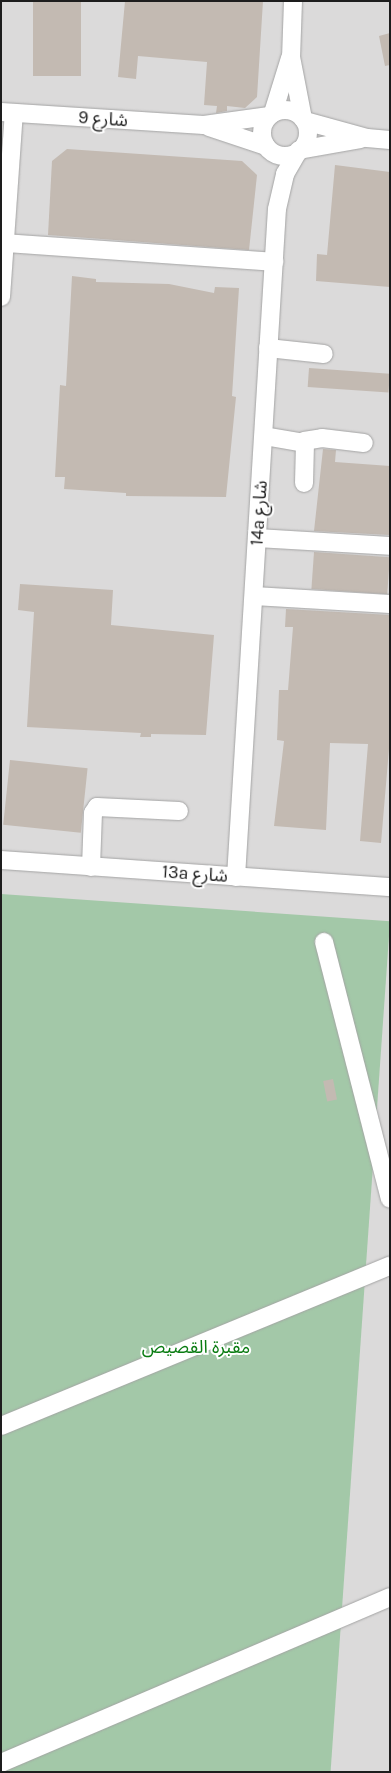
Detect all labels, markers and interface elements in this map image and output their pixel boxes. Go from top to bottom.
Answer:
street label: شارع 9 [77,106,129,132]
street label: 14a شارع [246,480,272,546]
street label: 13a شارع [161,861,229,887]
park label: مقبرة القصيص [142,1336,250,1358]

